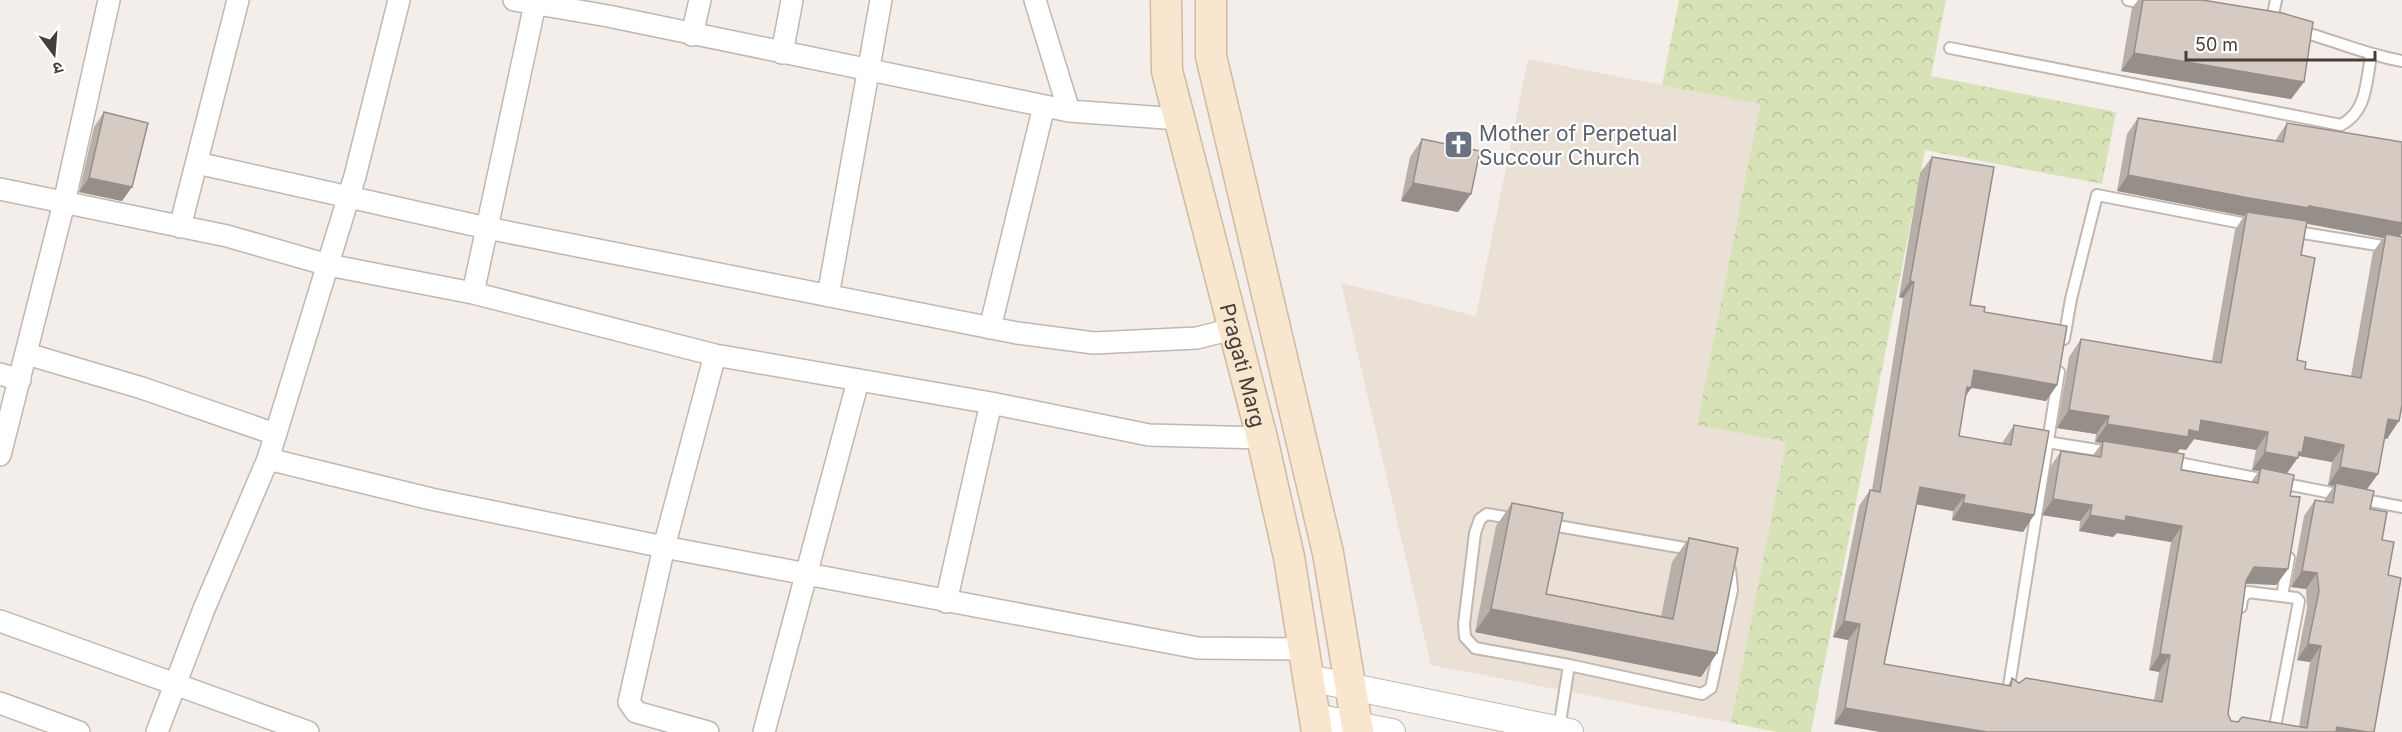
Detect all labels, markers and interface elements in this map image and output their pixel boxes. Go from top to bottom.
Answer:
north arrow [24,24,84,84]
scale bar [2186,24,2375,62]
text: 50 m [2195,34,2238,55]
text: उ [50,58,65,79]
place label: Mother of Perpetual Succour Church [1479,121,1677,170]
church icon: Mother of Perpetual Succour Church [1442,129,1474,161]
street label: Pragati Marg [1215,301,1271,430]

